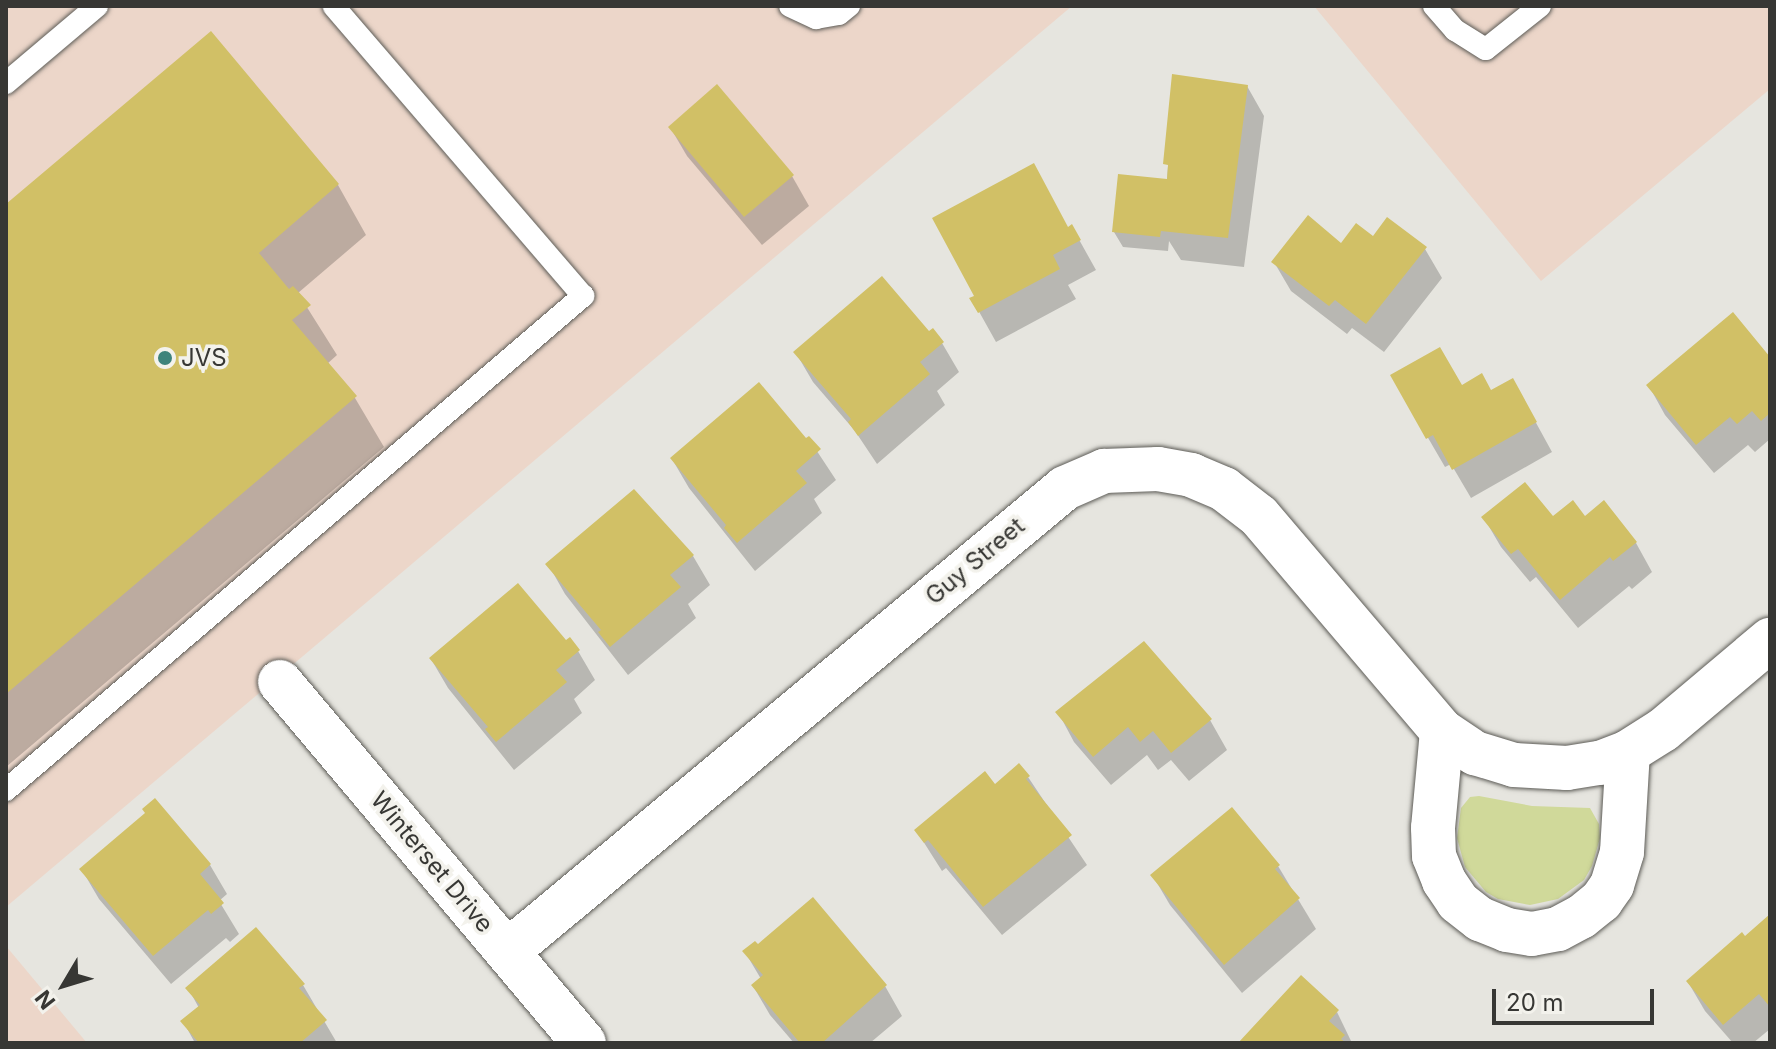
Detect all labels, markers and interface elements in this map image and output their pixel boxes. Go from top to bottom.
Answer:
place label: JVS [181,344,227,372]
marker: JVS [156,349,174,367]
street label: Guy Street [920,511,1030,611]
street label: Winterset Drive [365,786,499,938]
north arrow [24,945,104,1025]
scale bar [1496,973,1658,1023]
text: N [30,985,60,1014]
text: 20 m [1506,988,1564,1017]

